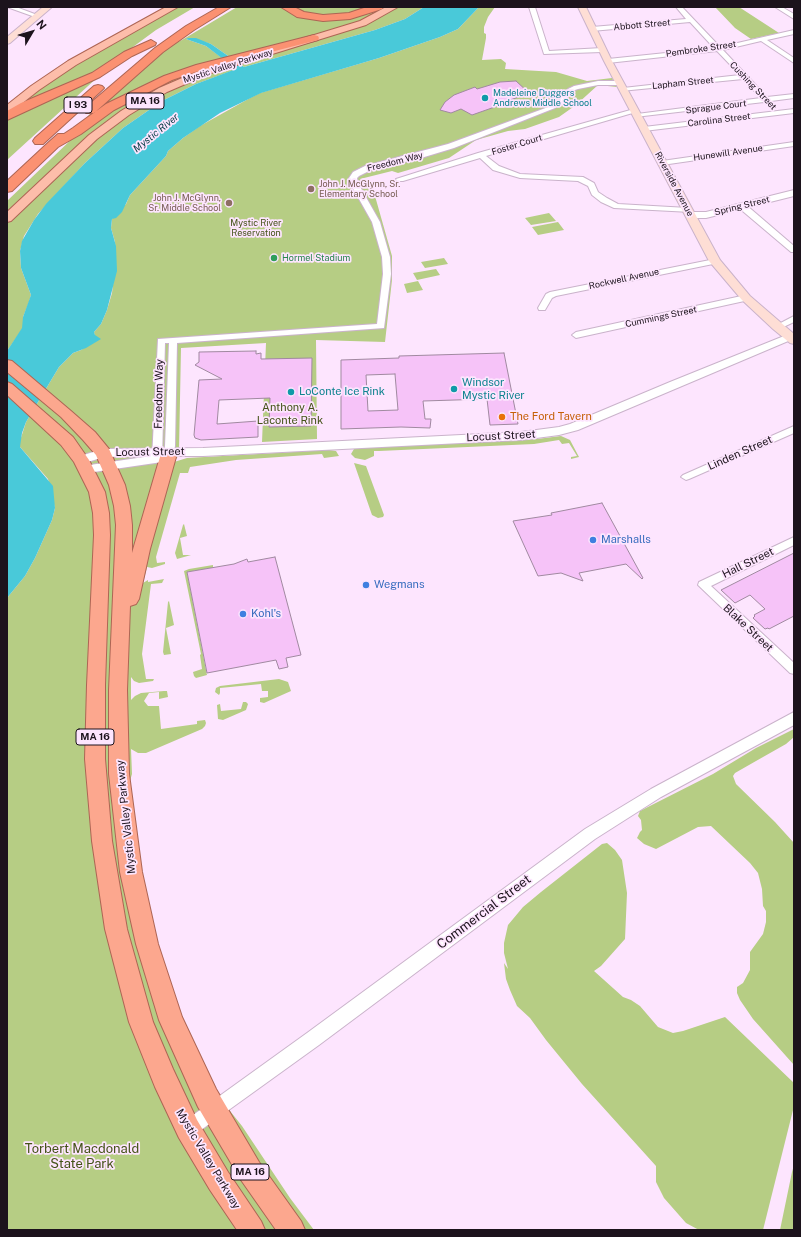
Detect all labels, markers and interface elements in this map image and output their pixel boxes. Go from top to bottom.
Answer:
north arrow [12,12,52,52]
street label: Abbott Street [613,17,671,33]
text: N [34,18,49,32]
street label: Pembroke Street [665,39,737,59]
street label: Mystic Valley Parkway [182,46,274,86]
street label: Cushing Street [727,60,779,112]
street label: Lapham Street [652,74,714,92]
place label: Madeleine Duggers Andrews Middle School [493,88,592,109]
road number: MA 16 [126,93,164,109]
marker: Madeleine Duggers Andrews Middle School [480,93,490,103]
road number: I 93 [64,97,92,113]
street label: Sprague Court [685,98,747,116]
water label: Mystic River [131,111,181,155]
street label: Carolina Street [687,111,751,129]
street label: Foster Court [490,132,544,158]
street label: Hunewill Avenue [693,143,763,163]
street label: Freedom Way [366,150,424,174]
street label: Riverside Avenue [652,150,696,218]
place label: John J. McGlynn, Sr. Elementary School [319,179,400,200]
marker: John J. McGlynn, Sr. Elementary School [306,184,316,194]
place label: John J. McGlynn, Sr. Middle School [148,193,221,214]
street label: Spring Street [713,194,771,218]
marker: John J. McGlynn, Sr. Middle School [224,198,234,208]
park label: Mystic River Reservation [230,218,282,239]
marker: Hormel Stadium [269,253,279,263]
place label: Hormel Stadium [282,253,350,263]
street label: Rockwell Avenue [588,266,660,292]
street label: Cummings Street [624,304,698,330]
street label: Freedom Way [152,359,166,429]
place label: Windsor Mystic River [462,376,525,402]
marker: Windsor Mystic River [449,384,459,394]
place label: LoConte Ice Rink [299,385,385,399]
marker: LoConte Ice Rink [286,387,296,397]
park label: Anthony A. Laconte Rink [257,401,323,427]
place label: The Ford Tavern [510,410,592,424]
marker: The Ford Tavern [497,412,507,422]
street label: Locust Street [466,428,536,444]
street label: Linden Street [706,433,774,473]
street label: Locust Street [115,445,185,459]
place label: Marshalls [601,533,651,547]
marker: Marshalls [588,535,598,545]
street label: Hall Street [720,545,776,581]
place label: Wegmans [374,578,424,592]
marker: Wegmans [361,580,371,590]
street label: Blake Street [720,601,776,655]
place label: Kohl's [251,607,281,621]
marker: Kohl's [238,609,248,619]
road number: MA 16 [76,729,114,745]
street label: Mystic Valley Parkway [113,759,139,875]
street label: Commercial Street [434,872,534,952]
street label: Mystic Valley Parkway [173,1107,243,1211]
park label: Torbert Macdonald State Park [25,1141,139,1172]
road number: MA 16 [231,1164,269,1180]

